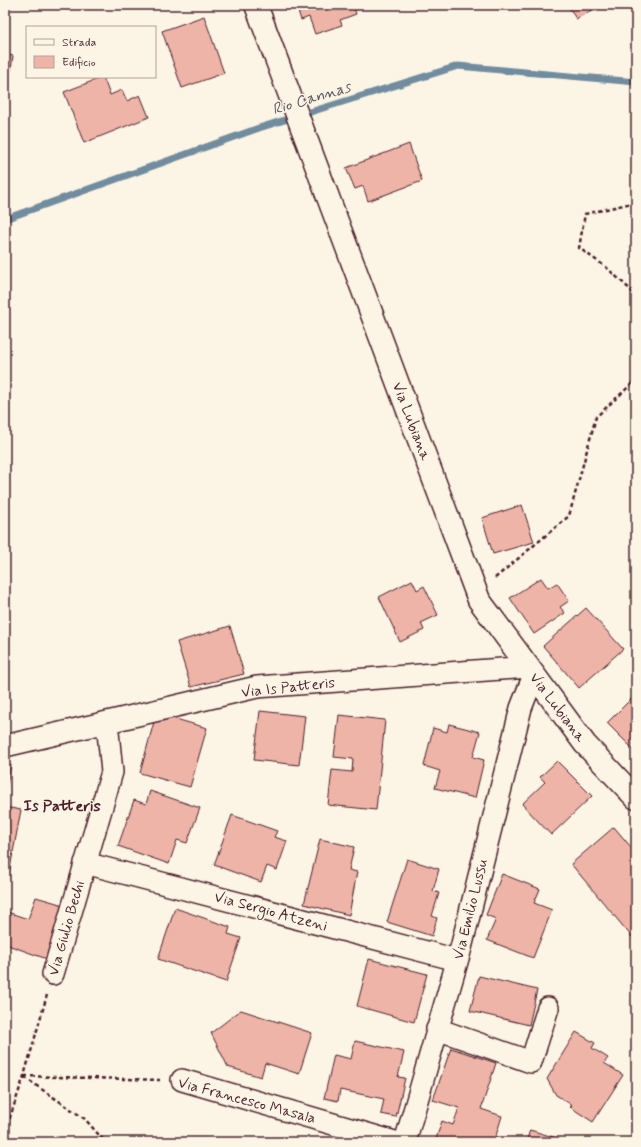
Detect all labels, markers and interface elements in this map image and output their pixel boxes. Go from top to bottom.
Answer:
legend [26,26,156,78]
text: Strada [62,35,96,51]
text: Edificio [62,55,96,71]
water label: Rio Cannas [270,76,355,120]
street label: Via Lubiana [387,379,435,464]
street label: Via Lubiana [525,669,590,747]
street label: Via Is Patteris [240,673,336,703]
district label: Is Patteris [23,796,101,817]
street label: Via Emilio Lussu [449,857,493,962]
street label: Via Giulio Bechi [44,878,90,978]
street label: Via Sergio Atzeni [212,887,330,938]
street label: Via Francesco Masala [176,1073,318,1129]

